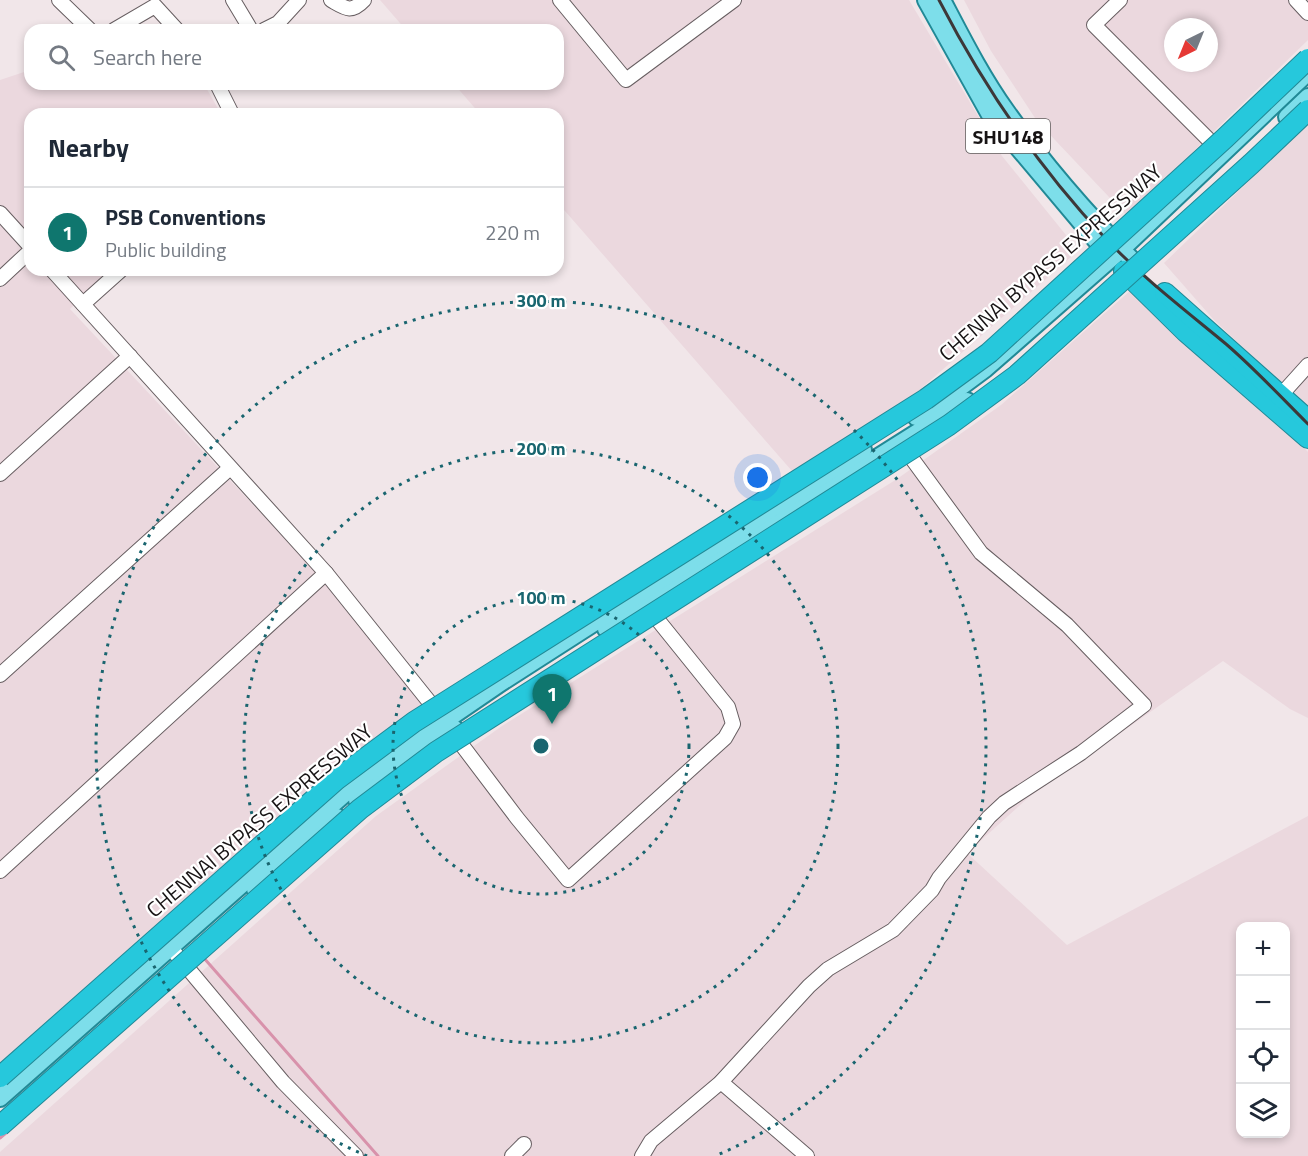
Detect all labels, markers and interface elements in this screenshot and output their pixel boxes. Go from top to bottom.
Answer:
north arrow [1164,18,1218,72]
search box [24,24,564,90]
text: Search here [93,40,202,74]
icon: search [45,41,78,74]
road number: SHU148 [966,119,1050,153]
text: Nearby [48,128,129,167]
street label: CHENNAI BYPASS EXPRESSWAY [931,155,1169,368]
text: PSB Conventions [105,200,266,234]
text: 1 [62,217,73,248]
text: 220 m [485,217,540,248]
text: Public building [105,234,226,265]
text: 300 m [516,287,566,314]
text: 200 m [516,435,566,462]
your location [743,463,772,492]
text: 100 m [516,584,566,611]
pin: 1 [532,674,572,724]
street label: CHENNAI BYPASS EXPRESSWAY [139,715,380,925]
centre of rings [531,736,551,756]
map controls [1236,922,1290,1138]
button: + [1236,922,1290,976]
button: − [1236,976,1290,1030]
button: locate [1236,1030,1290,1084]
button: layers [1236,1084,1290,1138]

